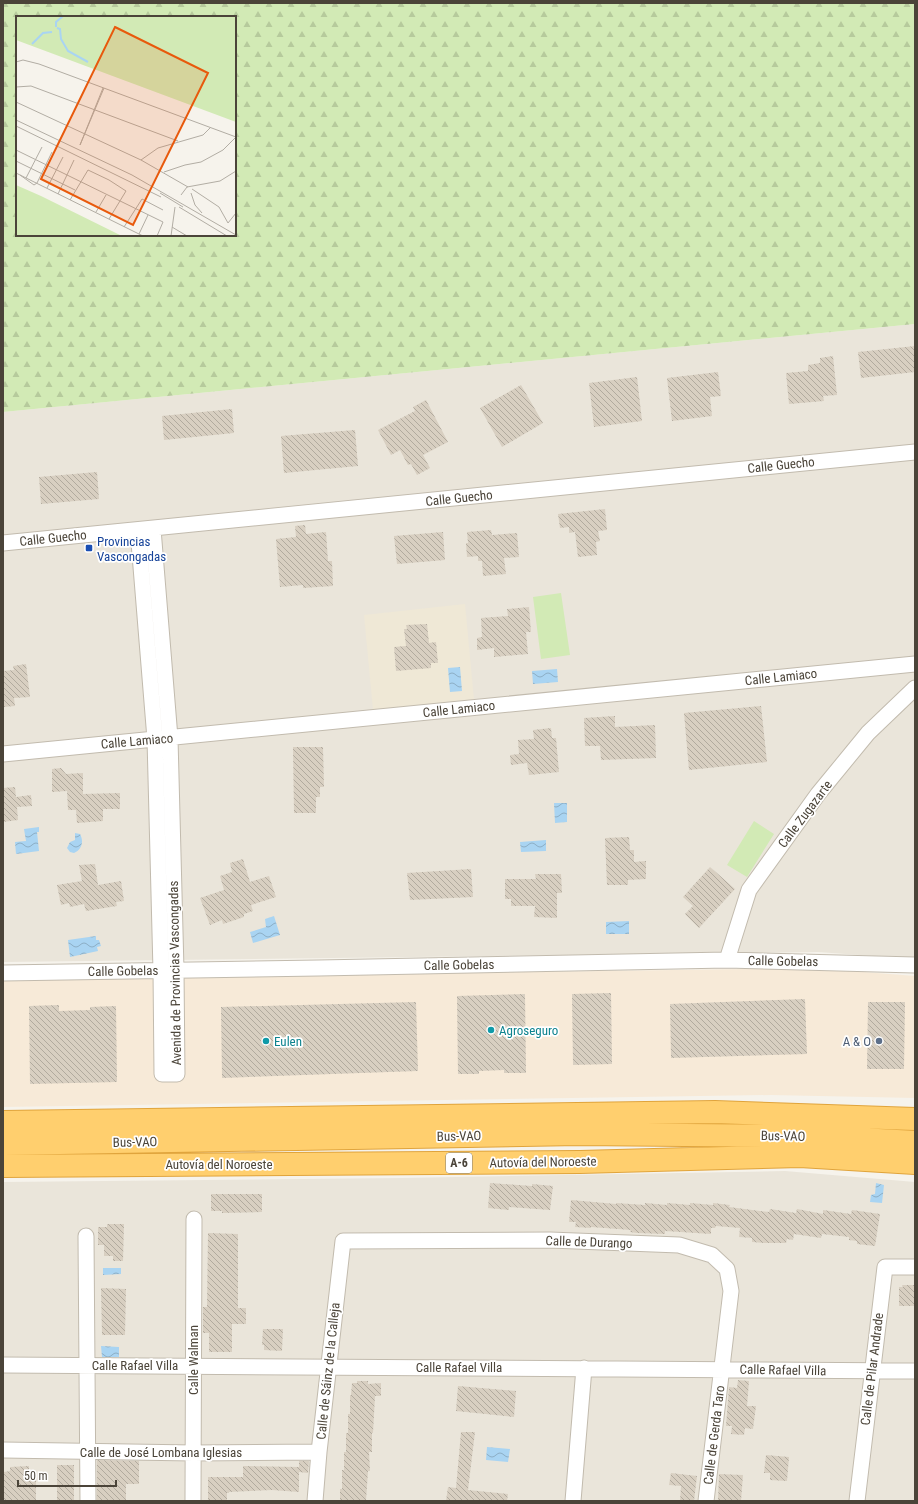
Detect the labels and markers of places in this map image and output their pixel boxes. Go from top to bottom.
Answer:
place label: Provincias Vascongadas [97,534,166,564]
marker: Provincias Vascongadas [84,543,94,553]
place label: Agroseguro [499,1023,558,1038]
marker: Agroseguro [486,1025,496,1035]
place label: Eulen [274,1034,302,1049]
place label: A & O [843,1034,871,1049]
marker: Eulen [261,1036,271,1046]
marker: A & O [874,1036,884,1046]

